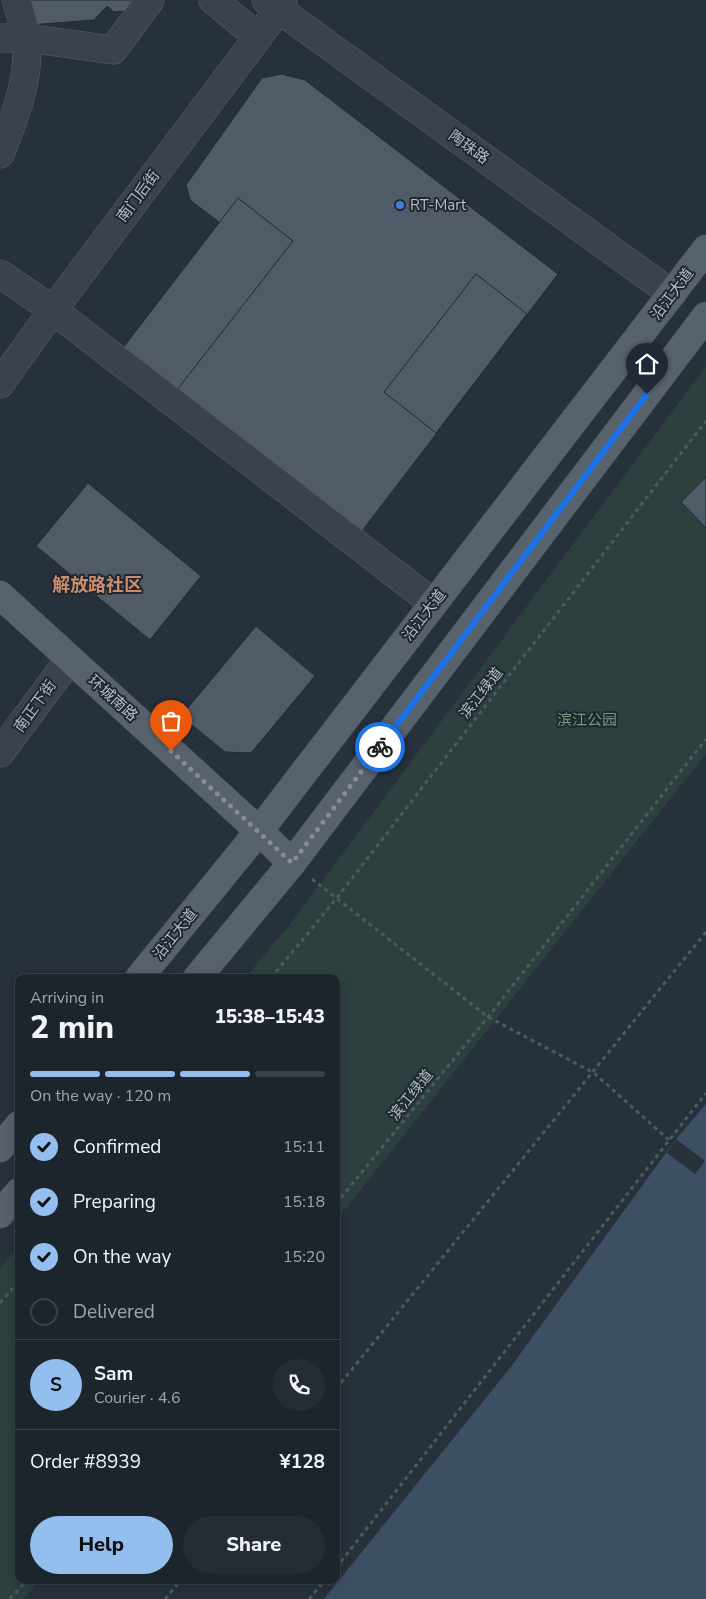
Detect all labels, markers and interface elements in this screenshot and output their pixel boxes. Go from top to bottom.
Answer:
street label: 陶珠路 [445,126,493,168]
street label: 南门后街 [112,166,164,226]
place label: RT-Mart [410,195,467,215]
marker: RT-Mart [394,199,406,211]
street label: 沿江大道 [646,264,698,324]
pin [626,343,668,394]
icon: home [633,350,661,378]
district label: 解放路社区 [52,573,142,597]
street label: 沿江大道 [398,585,450,645]
street label: 滨江绿道 [455,663,507,723]
street label: 环城南路 [84,670,142,726]
street label: 南正下街 [9,676,61,736]
pin [150,700,192,751]
icon: bag [157,707,185,735]
park label: 滨江公园 [557,710,617,730]
courier [355,722,405,772]
icon: bike [366,733,394,761]
street label: 沿江大道 [148,904,202,964]
text: Arriving in [30,987,104,1009]
text: 15:38–15:43 [214,1004,325,1030]
text: 2 min [30,1006,114,1049]
street label: 滨江绿道 [384,1065,438,1125]
text: On the way · 120 m [30,1085,171,1107]
icon: check [30,1133,58,1161]
text: Confirmed [73,1134,161,1160]
text: 15:11 [283,1136,325,1158]
icon: check [30,1188,58,1216]
text: Preparing [73,1189,156,1215]
text: 15:18 [283,1191,325,1213]
icon: check [30,1243,58,1271]
text: On the way [73,1244,171,1270]
text: 15:20 [283,1246,325,1268]
text: Delivered [73,1299,155,1325]
button: phone [273,1359,325,1411]
text: Sam [94,1361,133,1387]
text: S [50,1372,62,1398]
text: Courier · 4.6 [94,1387,180,1409]
text: Order #8939 [30,1449,141,1475]
text: ¥128 [279,1449,325,1475]
button: Help [30,1516,173,1574]
button: Share [183,1516,325,1574]

